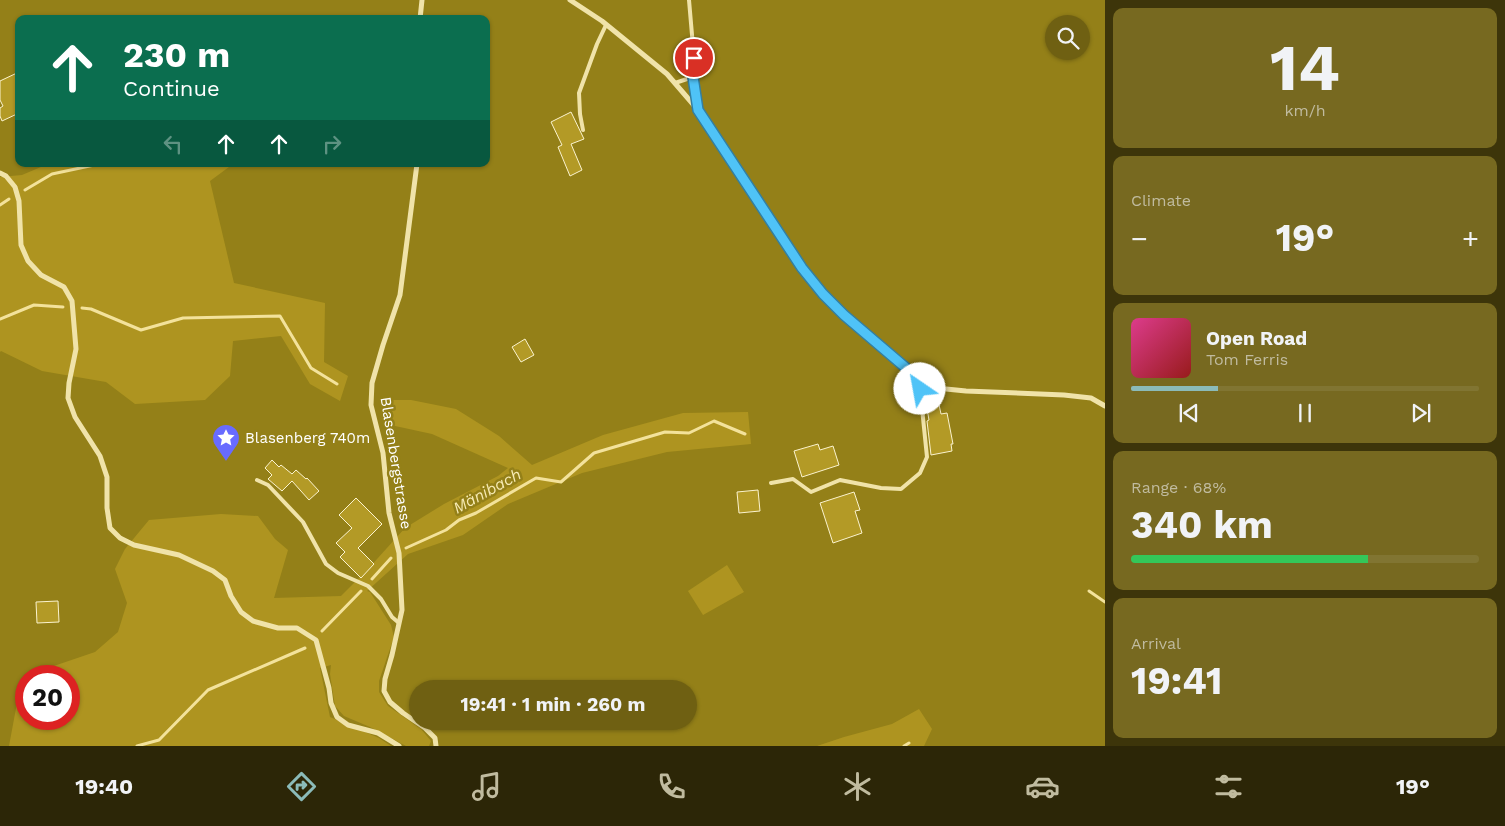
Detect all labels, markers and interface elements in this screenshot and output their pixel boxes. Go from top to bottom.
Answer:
map controls [1045,15,1090,60]
button: search [1045,15,1090,60]
text: 14 [1270,30,1340,106]
text: 230 m [123,34,230,76]
icon: ahead [40,35,105,100]
pin [673,37,715,79]
icon: arrive [680,44,708,72]
text: Continue [123,76,220,101]
text: km/h [1284,101,1326,120]
icon: left [159,130,187,158]
icon: ahead [212,130,240,158]
icon: ahead [265,130,293,158]
icon: right [318,130,346,158]
text: Climate [1131,191,1191,210]
text: 19° [1276,216,1334,260]
text: − [1131,222,1148,255]
text: + [1462,222,1479,255]
text: Open Road [1206,327,1307,350]
text: Tom Ferris [1206,350,1288,369]
position arrow [893,362,945,414]
street label: Blasenbergstrasse [377,396,415,530]
icon: previous [1175,399,1203,427]
icon: pause [1291,399,1319,427]
icon: next [1407,399,1435,427]
place icon: Blasenberg 740m [211,423,241,462]
place label: Blasenberg 740m [245,429,370,447]
water label: Mänibach [450,465,524,517]
text: Range · 68% [1131,478,1226,497]
text: 340 km [1131,503,1273,547]
text: Arrival [1131,634,1181,653]
text: 19:41 [1131,659,1222,703]
speed limit sign: 20 [15,665,80,730]
text: 19:41 · 1 min · 260 m [460,693,646,716]
icon: directions [284,769,319,804]
icon: music [469,769,504,804]
icon: phone [654,769,689,804]
icon: climate [840,769,875,804]
icon: car [1025,769,1060,804]
icon: filters [1211,769,1246,804]
text: 19:40 [75,774,133,799]
text: 19° [1396,774,1430,799]

